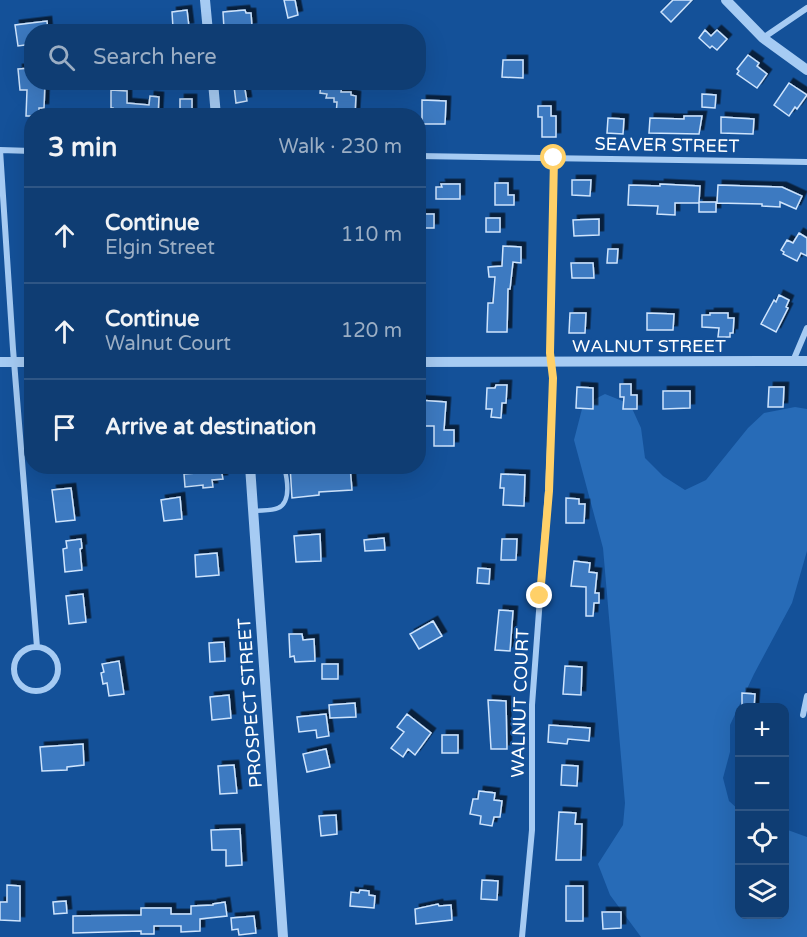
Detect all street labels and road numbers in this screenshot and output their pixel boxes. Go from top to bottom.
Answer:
street label: SEAVER STREET [594,133,740,157]
street label: WALNUT STREET [572,335,726,357]
street label: PROSPECT STREET [233,617,267,789]
street label: WALNUT COURT [506,628,534,778]

